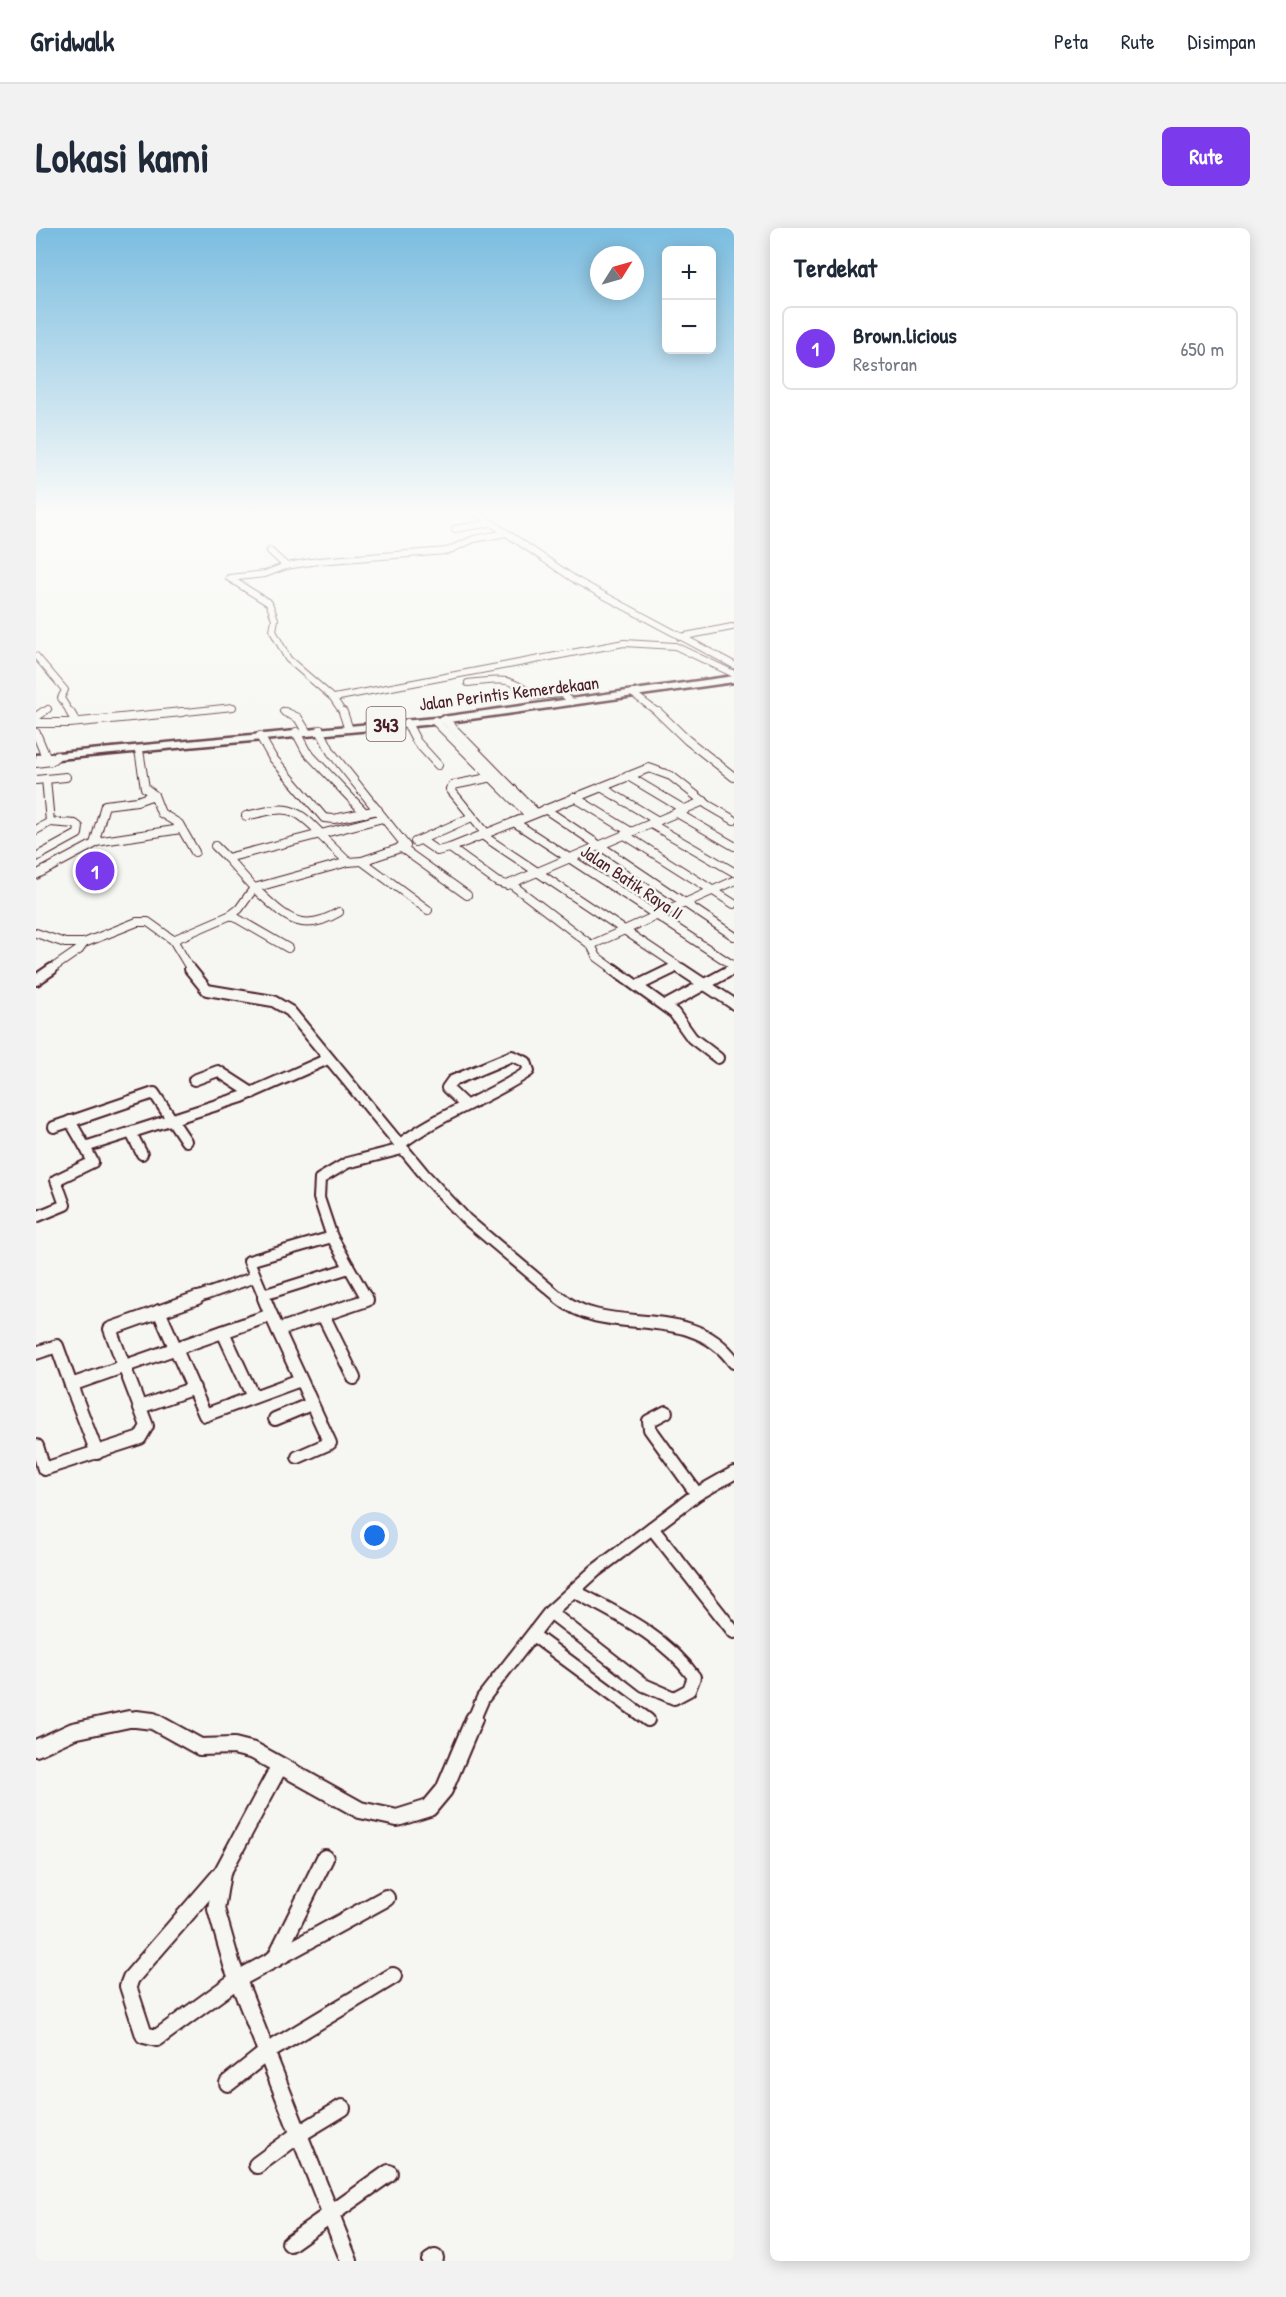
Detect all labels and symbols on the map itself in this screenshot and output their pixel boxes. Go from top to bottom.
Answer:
north arrow [590,246,644,300]
street label: Jalan Perintis Kemerdekaan [418,670,600,716]
road number: 343 [366,707,406,741]
street label: Jalan Batik Raya II [576,839,688,925]
pin: 1 [76,848,114,894]
your location [360,1521,389,1550]

